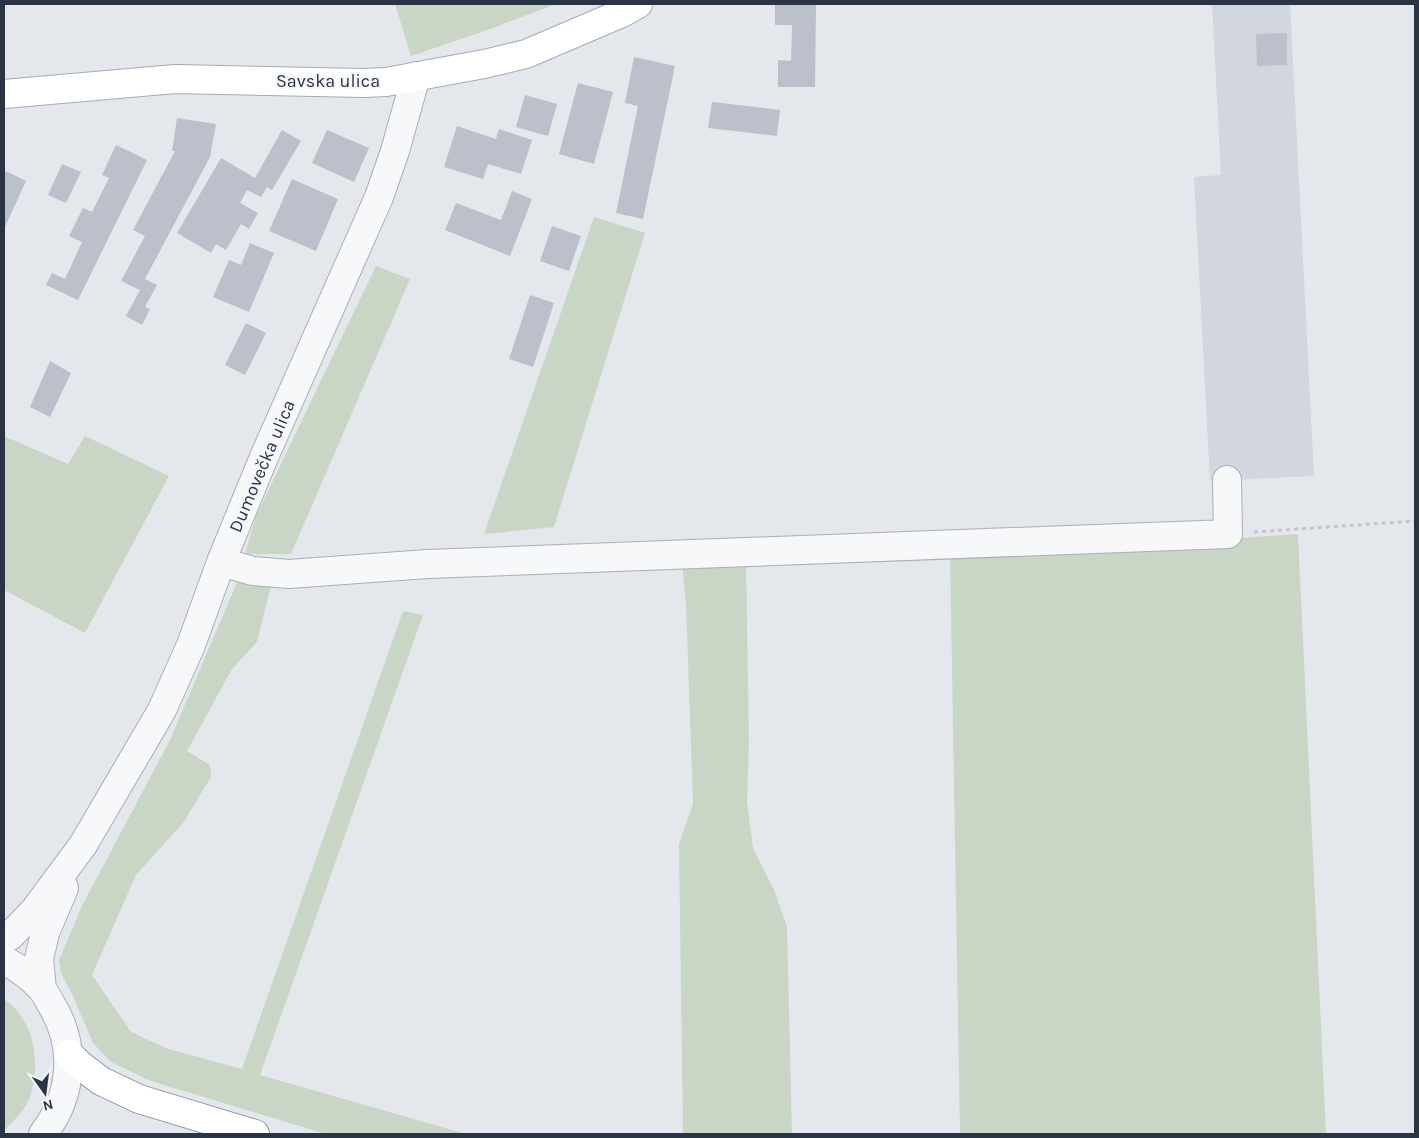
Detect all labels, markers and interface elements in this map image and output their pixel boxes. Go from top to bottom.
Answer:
street label: Savska ulica [276,70,380,92]
street label: Dumovečka ulica [224,396,300,536]
north arrow [20,1068,70,1118]
text: N [41,1096,55,1115]

